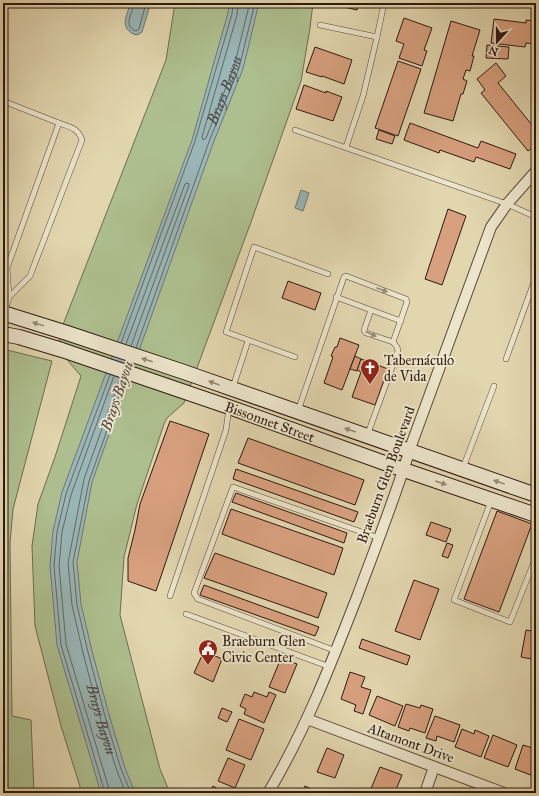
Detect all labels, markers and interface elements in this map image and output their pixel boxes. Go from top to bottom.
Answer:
north arrow [477,22,517,62]
text: N [486,43,500,59]
water label: Brays Bayou [203,54,245,128]
one-way arrow [376,287,388,293]
one-way arrow [32,321,44,327]
one-way arrow [365,331,377,337]
place label: Tabernáculo de Vida [384,352,454,385]
one-way arrow [141,357,153,363]
church icon: Tabernáculo de Vida [359,357,381,385]
water label: Brays Bayou [96,359,137,434]
one-way arrow [208,379,220,385]
street label: Bissonnet Street [223,398,317,446]
street label: Braeburn Glen Boulevard [353,404,419,546]
one-way arrow [344,427,356,433]
one-way arrow [493,478,505,484]
one-way arrow [435,480,447,486]
place label: Braeburn Glen Civic Center [222,633,306,666]
public building icon: Braeburn Glen Civic Center [197,638,219,666]
water label: Brays Bayou [82,681,120,757]
street label: Altamont Drive [365,719,457,767]

